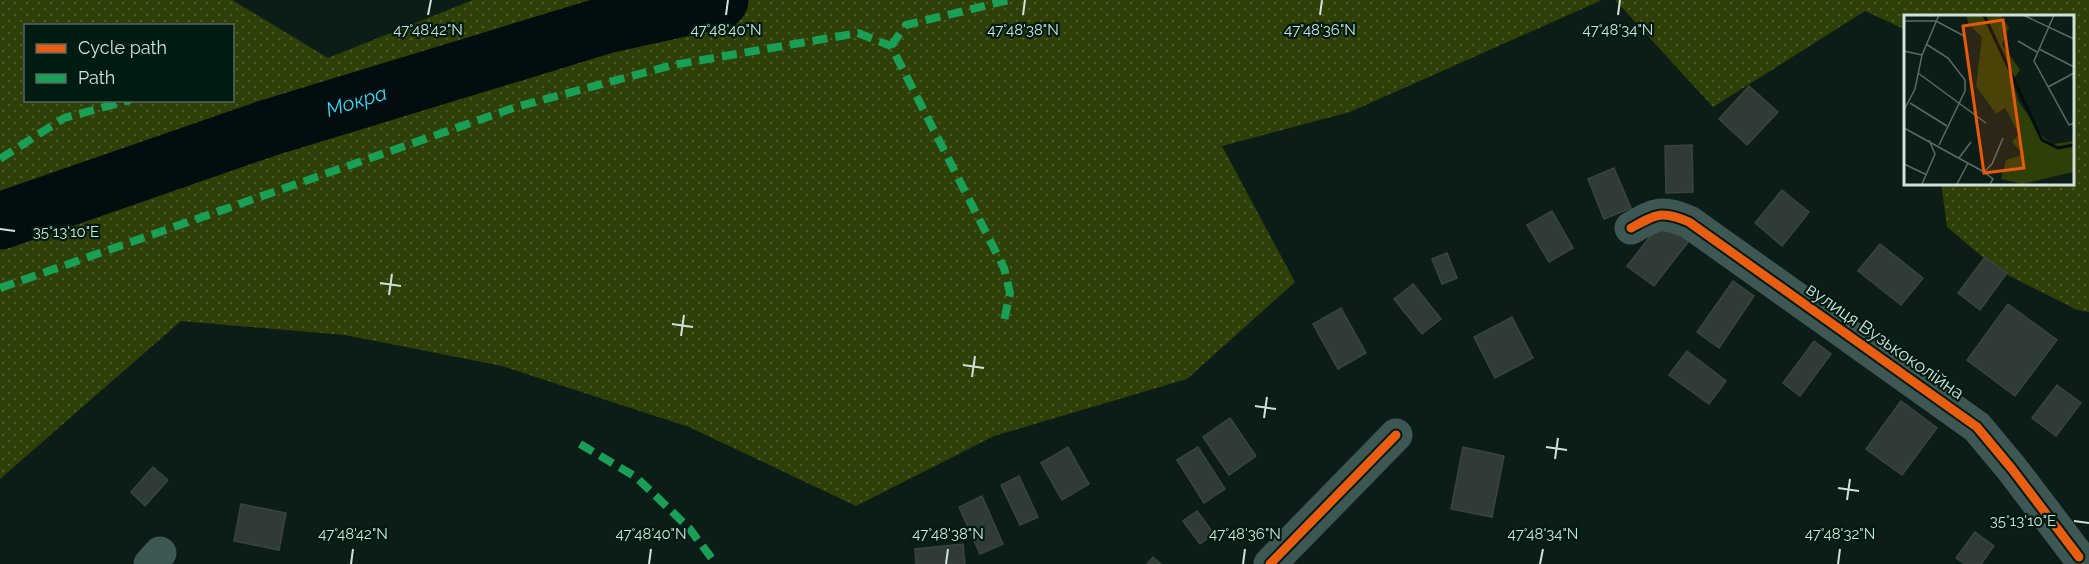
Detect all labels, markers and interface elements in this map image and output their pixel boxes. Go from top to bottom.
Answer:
inset map [1904,15,2074,184]
text: 47°48'42"N [393,21,463,39]
text: 47°48'40"N [690,21,762,39]
text: 47°48'38"N [987,21,1059,39]
text: 47°48'36"N [1284,21,1356,39]
text: 47°48'34"N [1583,21,1653,39]
legend [24,24,234,102]
text: Cycle path [78,37,167,58]
text: Path [78,67,115,88]
water label: Мокра [323,80,390,122]
text: 35°13'10"E [33,223,99,241]
street label: вулиця Вузькоколійна [1802,278,1968,403]
text: 35°13'10"E [1990,512,2056,530]
text: 47°48'42"N [318,525,388,543]
text: 47°48'40"N [615,525,687,543]
text: 47°48'38"N [912,525,984,543]
text: 47°48'36"N [1209,525,1281,543]
text: 47°48'34"N [1508,525,1578,543]
text: 47°48'32"N [1805,525,1875,543]

